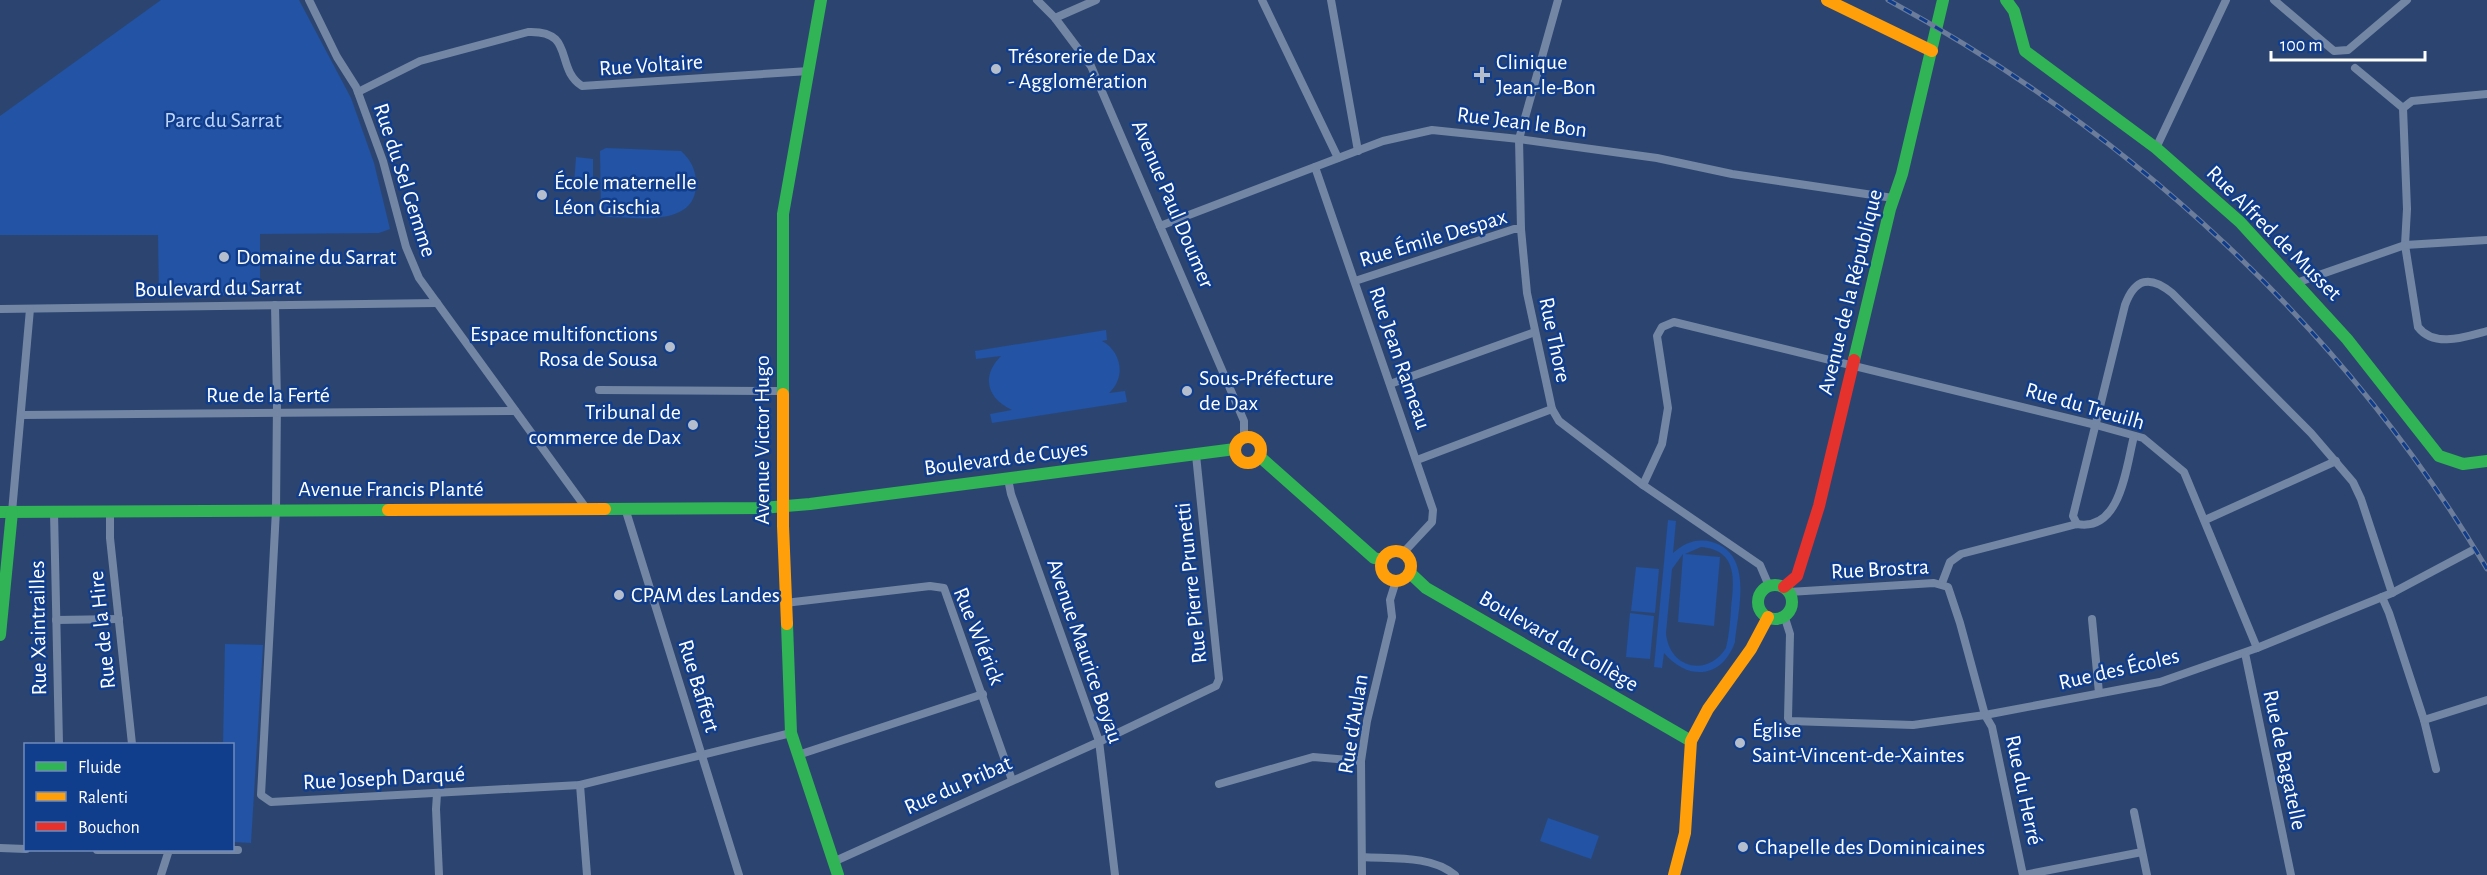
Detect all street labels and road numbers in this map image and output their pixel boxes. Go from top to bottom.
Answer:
street label: Rue Voltaire [598,50,704,80]
street label: Rue du Sel Gemme [370,100,440,260]
street label: Rue Jean le Bon [1456,103,1588,141]
street label: Avenue Paul Doumer [1128,117,1218,291]
street label: Rue Alfred de Musset [2202,161,2346,305]
street label: Avenue de la République [1814,187,1886,397]
street label: Rue Émile Despax [1356,204,1510,271]
street label: Boulevard du Sarrat [134,276,302,300]
street label: Rue Jean Rameau [1365,284,1435,432]
street label: Rue Thore [1535,295,1575,385]
street label: Avenue Victor Hugo [751,355,773,525]
street label: Rue du Treuilh [2023,378,2147,434]
street label: Rue de la Ferté [206,384,330,406]
street label: Boulevard de Cuyes [923,437,1089,479]
street label: Avenue Francis Planté [298,478,484,500]
street label: Rue Pierre Prunetti [1172,501,1210,665]
street label: Rue Brostra [1830,555,1930,583]
street label: Avenue Maurice Boyau [1043,556,1127,746]
street label: Rue Xaintrailles [26,560,50,696]
street label: Rue de la Hire [85,570,119,690]
street label: Rue Wlérick [950,584,1008,688]
street label: Boulevard du Collège [1476,586,1642,696]
street label: Rue Baffert [674,637,724,735]
street label: Rue des Écoles [2056,643,2181,694]
street label: Rue d'Aulan [1334,673,1372,775]
street label: Rue de Bagatelle [2259,688,2311,832]
street label: Rue du Herré [2002,733,2046,847]
street label: Rue du Pribat [901,752,1015,818]
street label: Rue Joseph Darqué [302,763,466,793]

